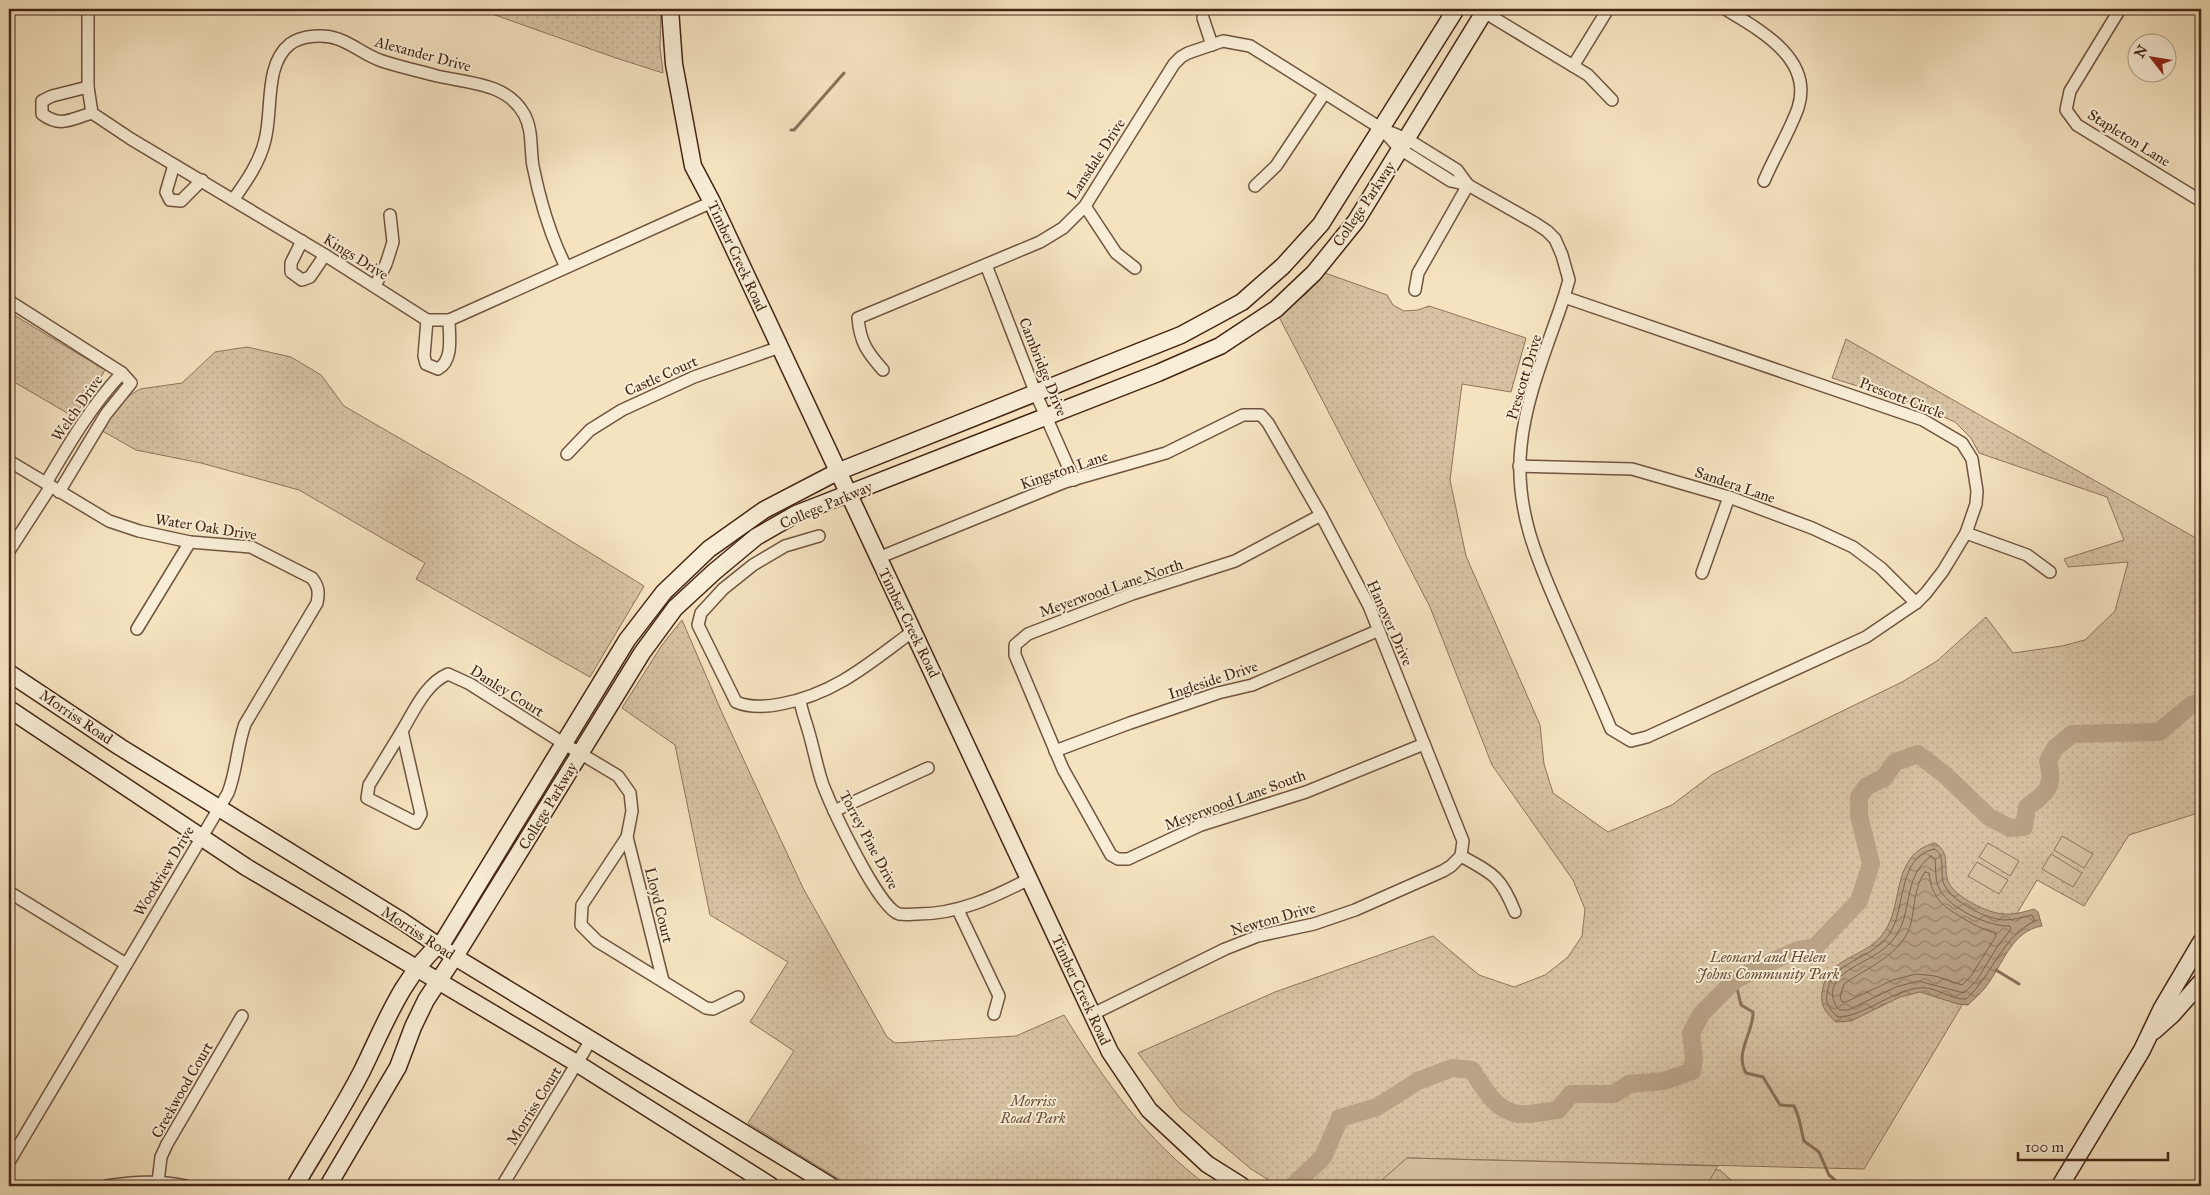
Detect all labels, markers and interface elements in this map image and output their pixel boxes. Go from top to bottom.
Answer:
street label: Alexander Drive [372,32,473,75]
north arrow [2128,32,2178,82]
text: N [2131,42,2152,61]
street label: Stapleton Lane [2084,105,2174,171]
street label: Lansdale Drive [1063,115,1129,203]
street label: College Parkway [1329,157,1400,250]
street label: Timber Creek Road [704,198,771,314]
street label: Kings Drive [320,230,392,284]
street label: Cambridge Drive [1015,315,1071,419]
street label: Prescott Drive [1502,332,1546,422]
street label: Castle Court [622,352,701,400]
street label: Welch Drive [48,372,106,444]
street label: Prescott Circle [1857,373,1947,423]
street label: Kingston Lane [1018,447,1110,493]
street label: Sandera Lane [1692,463,1778,507]
street label: College Parkway [777,477,876,533]
street label: Water Oak Drive [154,510,258,544]
street label: Meyerwood Lane North [1037,555,1186,621]
street label: Timber Creek Road [875,565,944,681]
street label: Hanover Drive [1363,577,1417,669]
street label: Ingleside Drive [1166,657,1260,703]
street label: Danley Court [467,661,548,721]
street label: Morriss Road [36,686,116,748]
street label: College Parkway [515,758,582,853]
street label: Meyerwood Lane South [1162,766,1309,834]
street label: Torrey Pine Drive [835,788,903,892]
street label: Woodview Drive [130,823,198,919]
street label: Lloyd Court [641,865,677,945]
street label: Newton Drive [1228,898,1318,940]
street label: Morriss Road [378,902,459,964]
street label: Timber Creek Road [1048,932,1115,1048]
park label: Leonard and Helen Johns Community Park [1696,948,1840,983]
street label: Creekwood Court [147,1038,217,1141]
street label: Morriss Court [503,1063,566,1149]
park label: Morriss Road Park [999,1092,1066,1127]
scale bar [2018,1130,2168,1162]
text: 100 m [2025,1138,2065,1156]

